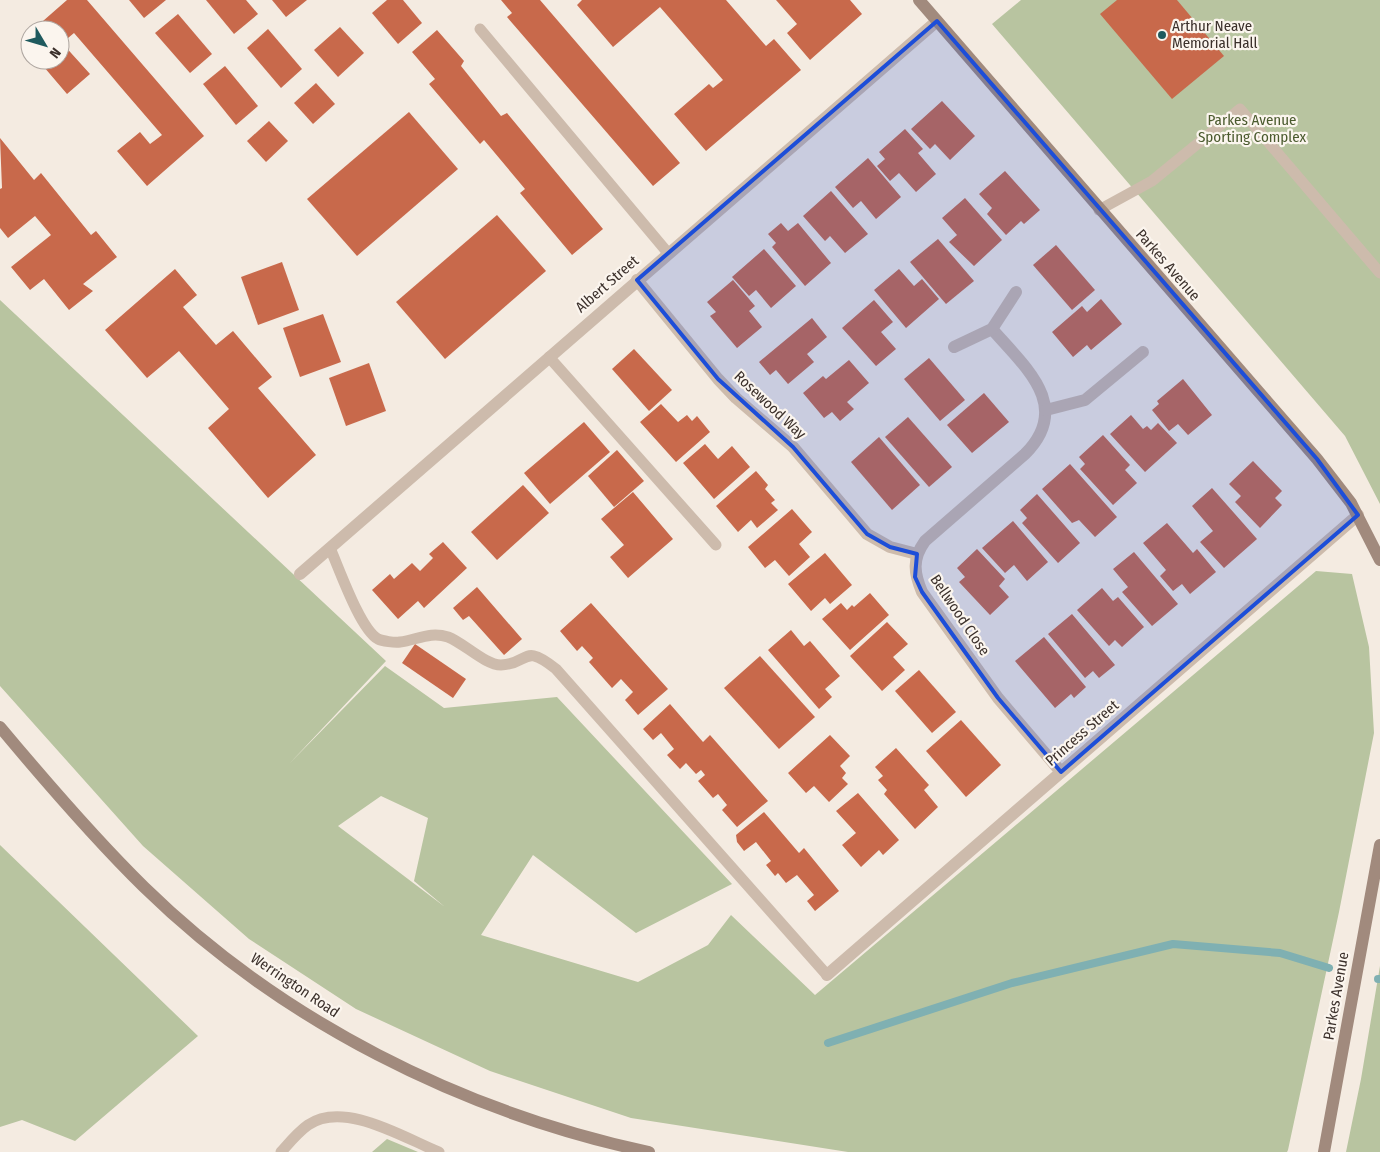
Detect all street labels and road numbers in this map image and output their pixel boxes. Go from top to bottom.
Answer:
street label: Parkes Avenue [1132,226,1204,304]
street label: Albert Street [572,252,642,316]
street label: Rosewood Way [730,367,810,443]
street label: Bellwood Close [926,571,994,659]
street label: Princess Street [1042,696,1122,770]
street label: Werrington Road [247,949,343,1021]
street label: Parkes Avenue [1319,951,1353,1041]

